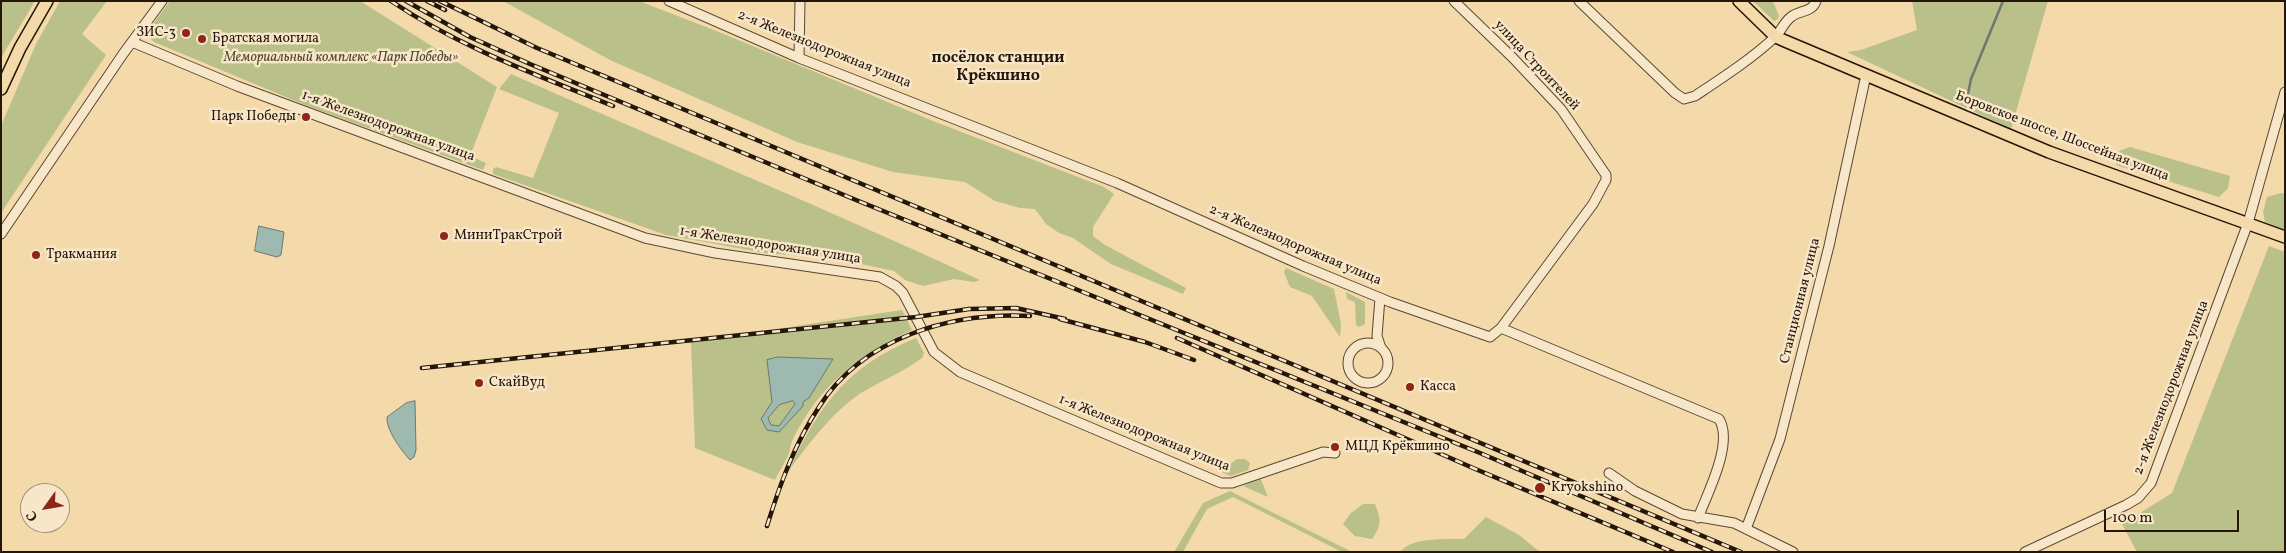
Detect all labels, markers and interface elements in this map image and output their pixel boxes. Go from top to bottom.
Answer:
street label: 2-я Железнодорожная улица [735,7,913,93]
street label: улица Строителей [1490,17,1582,115]
place label: ЗИС-3 [136,25,176,41]
marker: ЗИС-3 [180,27,192,39]
place label: Братская могила [212,31,319,47]
marker: Братская могила [196,33,208,45]
district label: посёлок станции Крёкшино [931,49,1065,87]
park label: Мемориальный комплекс «Парк Победы» [224,50,458,66]
street label: 1-я Железнодорожная улица [299,88,477,166]
street label: Боровское шоссе, Шоссейная улица [1953,88,2171,186]
place label: Парк Победы [211,109,296,125]
marker: Парк Победы [300,111,312,123]
street label: 2-я Железнодорожная улица [1206,202,1384,290]
street label: 1-я Железнодорожная улица [678,223,862,269]
place label: МиниТракСтрой [454,228,562,244]
marker: МиниТракСтрой [438,230,450,242]
street label: Станционная улица [1777,236,1825,366]
place label: Тракмания [46,247,117,263]
marker: Тракмания [30,249,42,261]
street label: 2-я Железнодорожная улица [2131,298,2213,478]
place label: СкайВуд [489,375,545,391]
marker: СкайВуд [473,377,485,389]
place label: Касса [1420,379,1456,395]
marker: Касса [1404,381,1416,393]
street label: 1-я Железнодорожная улица [1056,392,1232,476]
place label: МЦД Крёкшино [1345,439,1450,455]
marker: МЦД Крёкшино [1329,441,1341,453]
place label: Kryokshino [1551,480,1623,496]
marker: Kryokshino [1533,481,1547,495]
north arrow [20,483,70,533]
scale bar [2106,500,2241,532]
text: С [22,507,43,525]
text: 100 m [2112,508,2152,529]

